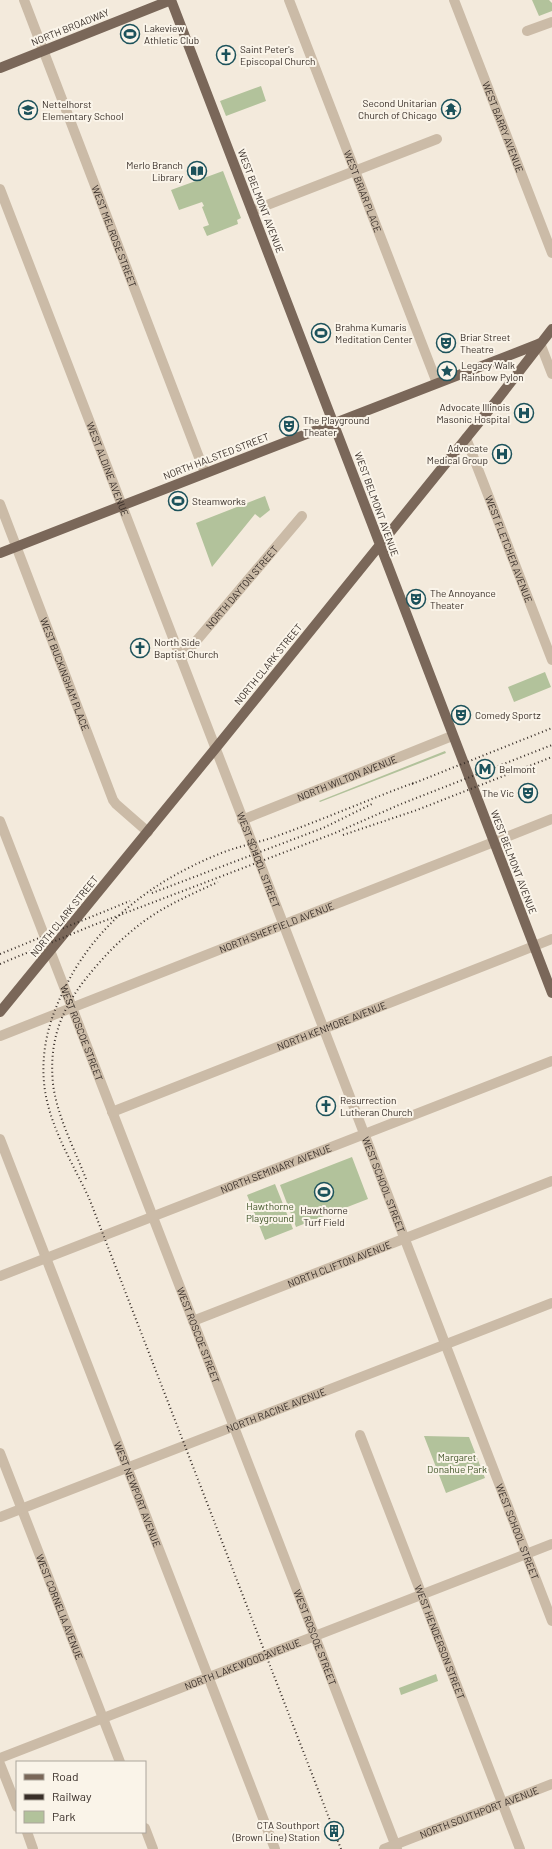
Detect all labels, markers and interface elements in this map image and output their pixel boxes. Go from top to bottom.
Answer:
street label: NORTH BROADWAY [29,6,111,48]
place label: Lakeview Athletic Club [144,22,199,46]
sports icon: Lakeview Athletic Club [119,23,141,45]
place label: Saint Peter's Episcopal Church [240,43,315,67]
church icon: Saint Peter's Episcopal Church [215,44,237,66]
street label: WEST BARRY AVENUE [480,80,526,174]
place label: Second Unitarian Church of Chicago [358,97,437,121]
place label: Nettelhorst Elementary School [42,98,123,122]
temple icon: Second Unitarian Church of Chicago [440,98,462,120]
school or university icon: Nettelhorst Elementary School [17,99,39,121]
street label: WEST BELMONT AVENUE [236,147,286,255]
street label: WEST BRIAR PLACE [342,148,384,234]
place label: Merlo Branch Library [126,159,183,183]
library icon: Merlo Branch Library [186,160,208,182]
street label: WEST MELROSE STREET [89,183,140,289]
place label: Brahma Kumaris Meditation Center [335,321,413,345]
sports icon: Brahma Kumaris Meditation Center [310,322,332,344]
place label: Briar Street Theatre [460,331,511,355]
theatre icon: Briar Street Theatre [435,332,457,354]
place label: Legacy Walk Rainbow Pylon [461,359,524,383]
place icon: Legacy Walk Rainbow Pylon [436,360,458,382]
place label: Advocate Illinois Masonic Hospital [436,401,510,425]
hospital icon: Advocate Illinois Masonic Hospital [513,402,535,424]
place label: The Playground Theater [303,414,370,438]
theatre icon: The Playground Theater [278,415,300,437]
street label: WEST ALDINE AVENUE [84,420,131,518]
street label: NORTH HALSTED STREET [161,430,271,482]
place label: Advocate Medical Group [427,442,488,466]
hospital icon: Advocate Medical Group [491,443,513,465]
street label: WEST BELMONT AVENUE [352,450,402,558]
sports icon: Steamworks [167,490,189,512]
street label: WEST FLETCHER AVENUE [483,494,535,604]
place label: Steamworks [192,495,246,507]
street label: NORTH DAYTON STREET [203,543,281,632]
place label: The Annoyance Theater [430,587,496,611]
theatre icon: The Annoyance Theater [405,588,427,610]
street label: WEST BUCKINGHAM PLACE [38,616,92,732]
street label: NORTH CLARK STREET [232,621,305,707]
place label: North Side Baptist Church [154,636,218,660]
church icon: North Side Baptist Church [129,637,151,659]
theatre icon: Comedy Sportz [450,704,472,726]
place label: Comedy Sportz [475,709,541,721]
street label: NORTH WILTON AVENUE [295,753,399,803]
metro station icon: Belmont [474,758,496,780]
place label: Belmont [499,763,536,775]
theatre icon: The Vic [517,782,539,804]
place label: The Vic [482,787,514,799]
street label: WEST BELMONT AVENUE [489,808,539,916]
street label: WEST SCHOOL STREET [235,810,283,910]
street label: NORTH CLARK STREET [28,873,101,959]
street label: NORTH SHEFFIELD AVENUE [217,899,336,955]
street label: WEST ROSCOE STREET [58,983,106,1083]
street label: NORTH KENMORE AVENUE [275,999,388,1053]
place label: Resurrection Lutheran Church [340,1094,412,1118]
church icon: Resurrection Lutheran Church [315,1095,337,1117]
street label: WEST SCHOOL STREET [360,1135,408,1235]
street label: NORTH SEMINARY AVENUE [219,1142,333,1196]
sports icon: Hawthorne Turf Field [313,1181,335,1203]
park label: Hawthorne Playground [246,1200,294,1224]
place label: Hawthorne Turf Field [300,1204,348,1228]
street label: NORTH CLIFTON AVENUE [286,1238,393,1290]
street label: WEST ROSCOE STREET [175,1285,223,1385]
street label: NORTH RACINE AVENUE [224,1385,328,1435]
street label: WEST NEWPORT AVENUE [112,1440,163,1549]
park label: Margaret Donahue Park [427,1451,487,1475]
street label: WEST SCHOOL STREET [494,1482,542,1582]
street label: WEST CORNELIA AVENUE [34,1552,86,1661]
street label: WEST HENDERSON STREET [412,1583,468,1701]
street label: WEST ROSCOE STREET [291,1588,339,1687]
street label: NORTH LAKEWOOD AVENUE [183,1636,302,1692]
legend [16,1761,146,1833]
text: Road [52,1769,79,1783]
street label: NORTH SOUTHPORT AVENUE [418,1784,540,1841]
text: Railway [52,1789,92,1803]
text: Park [52,1809,76,1823]
place label: CTA Southport (Brown Line) Station [232,1819,320,1843]
building icon: CTA Southport (Brown Line) Station [323,1820,345,1842]

